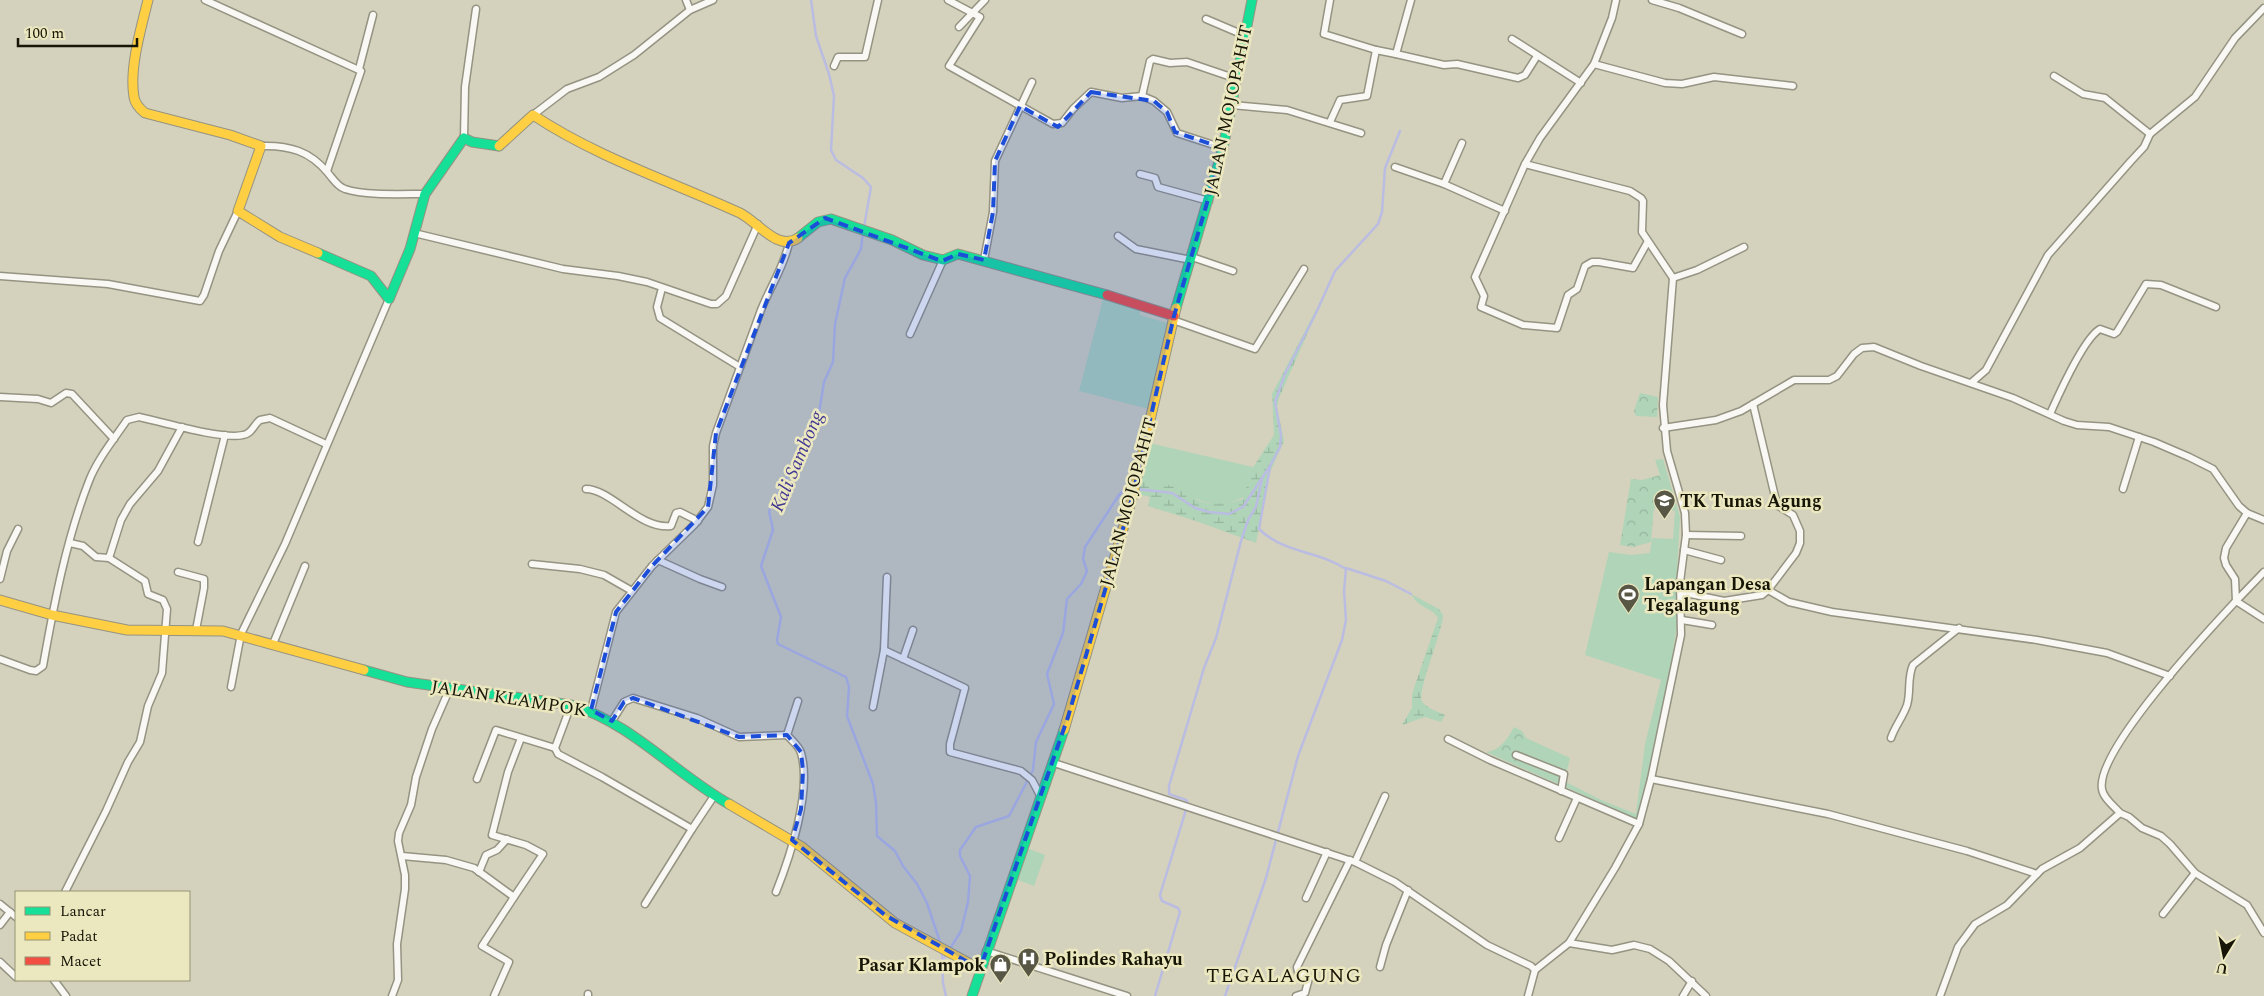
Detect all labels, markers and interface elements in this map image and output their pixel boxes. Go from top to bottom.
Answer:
scale bar [18,15,136,47]
text: 100 m [25,22,64,45]
street label: JALAN MOJOPAHIT [1197,22,1260,198]
water label: Kali Sambong [763,406,832,517]
street label: JALAN MOJOPAHIT [1093,415,1164,590]
place label: TK Tunas Agung [1680,488,1822,515]
school or university icon: TK Tunas Agung [1652,489,1676,520]
place label: Lapangan Desa Tegalagung [1644,571,1772,619]
sports icon: Lapangan Desa Tegalagung [1616,582,1640,613]
street label: JALAN KLAMPOK [429,673,589,724]
legend [15,891,190,981]
text: Lancar [60,900,106,923]
text: Padat [60,925,98,948]
north arrow [2199,931,2249,981]
place label: Polindes Rahayu [1044,946,1183,973]
hospital icon: Polindes Rahayu [1016,947,1040,978]
text: Macet [60,950,101,973]
place label: Pasar Klampok [858,952,985,979]
shop icon: Pasar Klampok [989,953,1013,984]
text: U [2214,957,2229,980]
district label: TEGALAGUNG [1206,961,1362,991]

